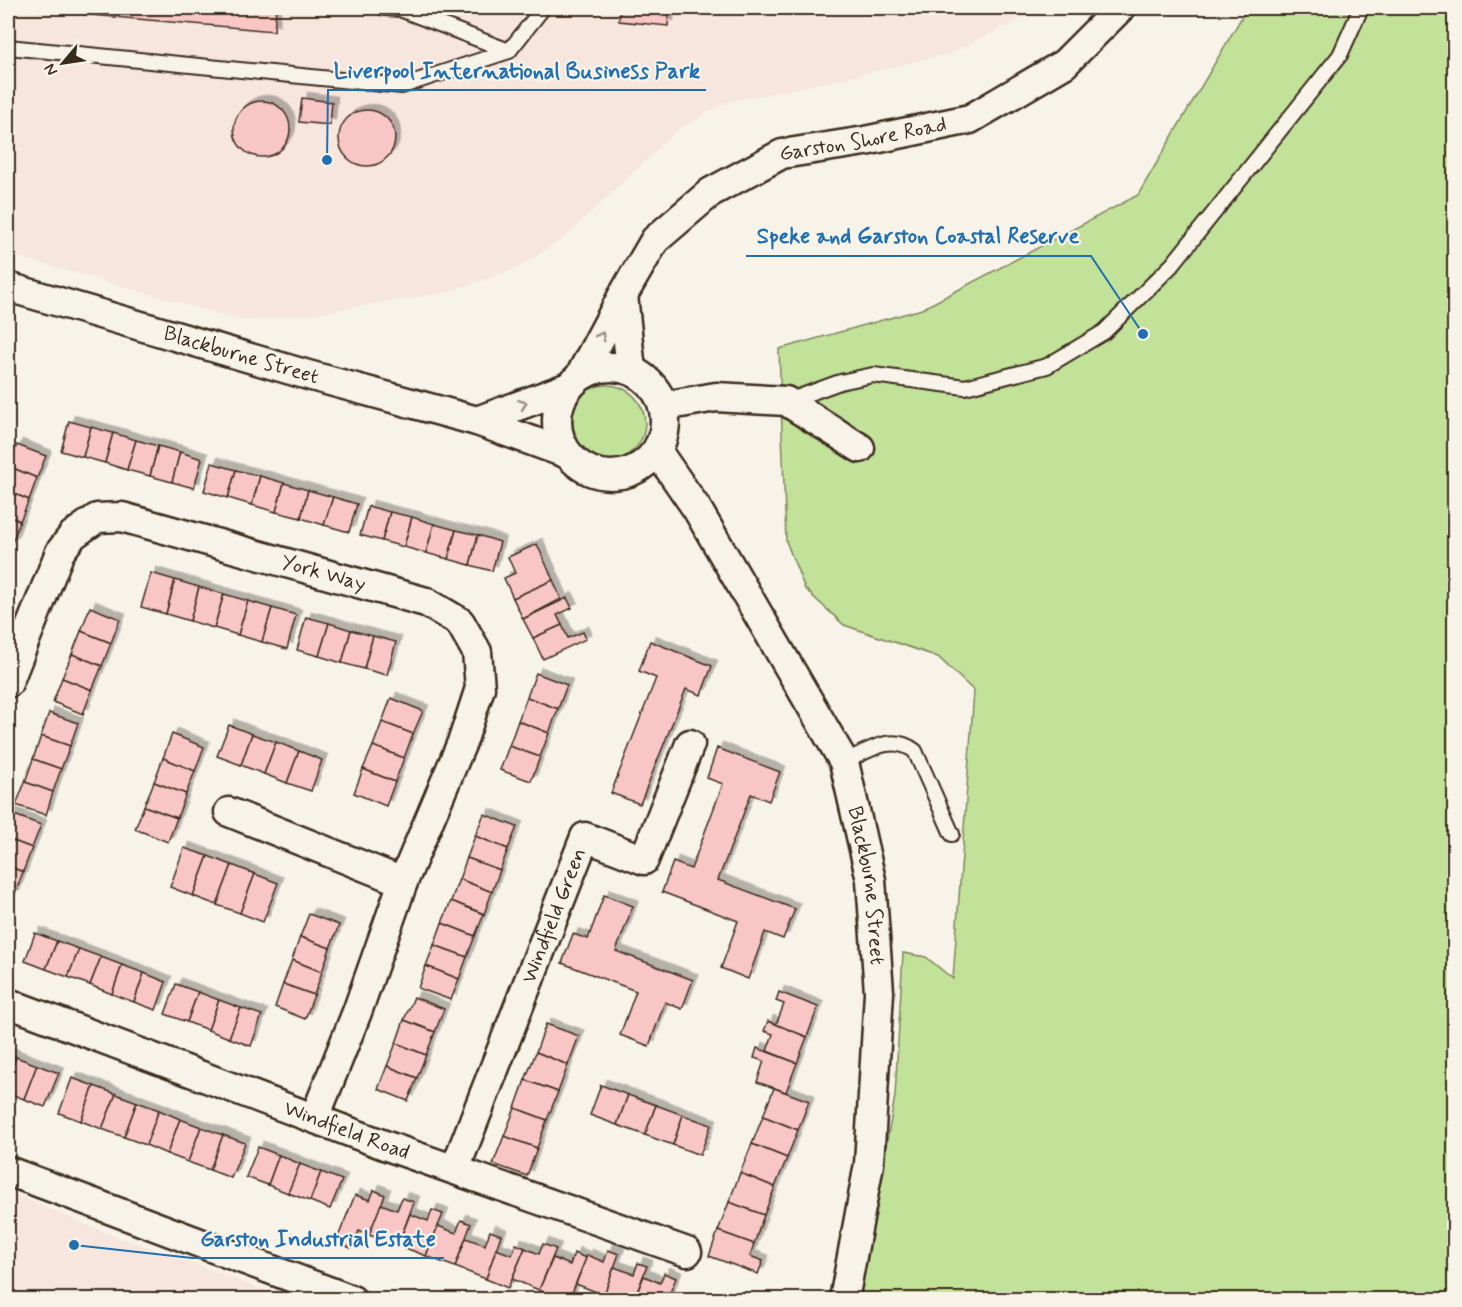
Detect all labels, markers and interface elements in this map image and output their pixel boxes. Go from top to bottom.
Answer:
north arrow [33,33,93,93]
callout: Liverpool International Business Park [328,50,706,90]
text: Liverpool International Business Park [334,58,700,86]
text: N [39,60,63,79]
street label: Garston Shore Road [778,110,949,168]
callout: Speke and Garston Coastal Reserve [746,216,1091,256]
text: Speke and Garston Coastal Reserve [757,223,1079,251]
street label: Blackburne Street [160,319,322,391]
one-way arrow [594,331,605,342]
one-way arrow [517,398,527,411]
street label: York Way [278,548,369,598]
street label: Blackburne Street [841,803,891,966]
street label: Windfield Green [515,844,593,987]
street label: Windfield Road [280,1094,413,1167]
callout: Garston Industrial Estate [192,1218,444,1258]
text: Garston Industrial Estate [200,1226,436,1254]

